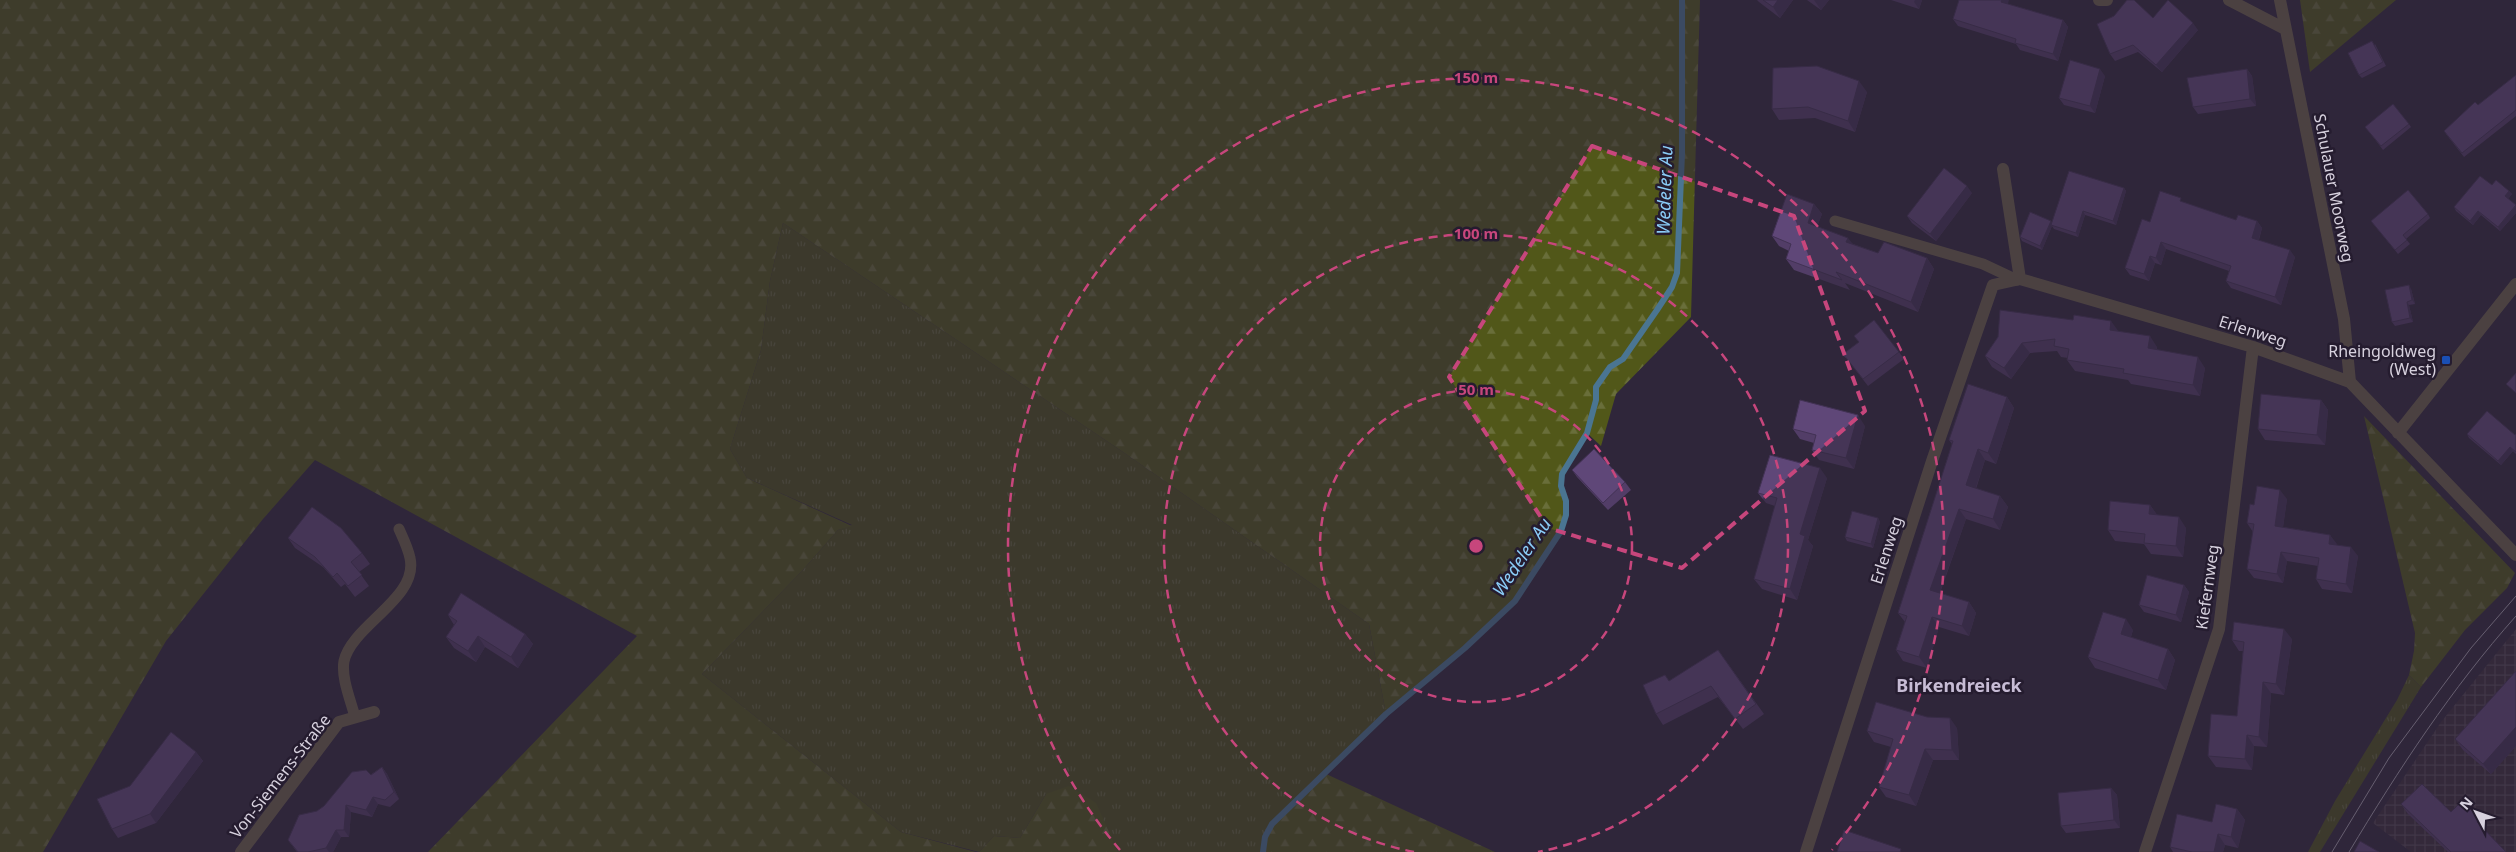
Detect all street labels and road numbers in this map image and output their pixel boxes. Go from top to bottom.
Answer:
street label: Schulauer Moorweg [2309,112,2359,264]
street label: Erlenweg [2216,310,2290,352]
street label: Erlenweg [1865,513,1907,587]
street label: Kiefernweg [2190,543,2224,631]
street label: Von-Siemens-Straße [225,710,335,842]

